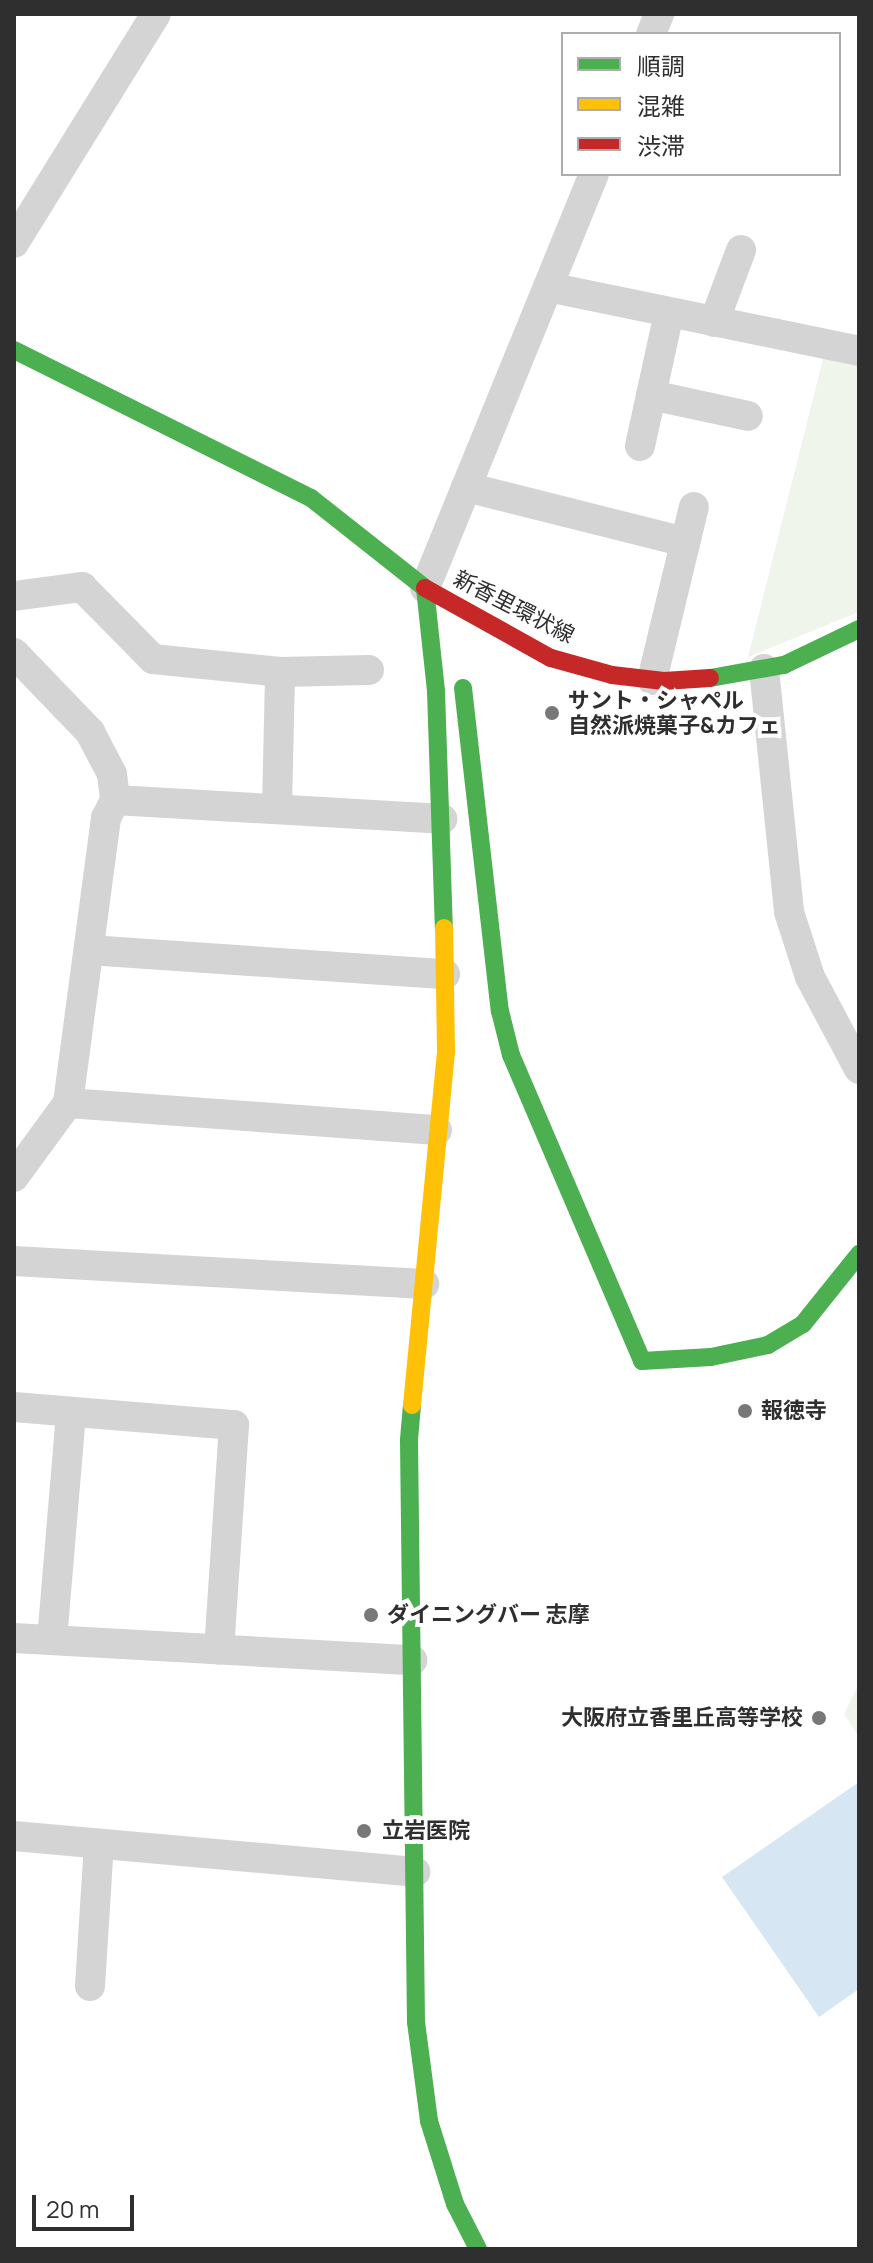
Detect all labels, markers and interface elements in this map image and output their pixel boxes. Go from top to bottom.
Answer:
legend [561,32,841,176]
text: 順調 [637,49,685,82]
text: 混雑 [637,89,685,122]
text: 渋滞 [637,129,685,162]
street label: 新香里環状線 [449,565,579,649]
place label: サント・シャペル 自然派焼菓子&カフェ [568,687,781,738]
marker: サント・シャペル 自然派焼菓子&カフェ [543,704,561,722]
place label: 報徳寺 [761,1398,827,1424]
marker: 報徳寺 [736,1402,754,1420]
place label: ダイニングバー 志摩 [387,1602,589,1628]
marker: ダイニングバー 志摩 [362,1606,380,1624]
place label: 大阪府立香里丘高等学校 [561,1705,803,1731]
marker: 大阪府立香里丘高等学校 [810,1709,828,1727]
place label: 立岩医院 [382,1818,470,1844]
marker: 立岩医院 [353,1820,375,1842]
scale bar [36,2179,138,2229]
text: 20 m [46,2192,99,2225]

